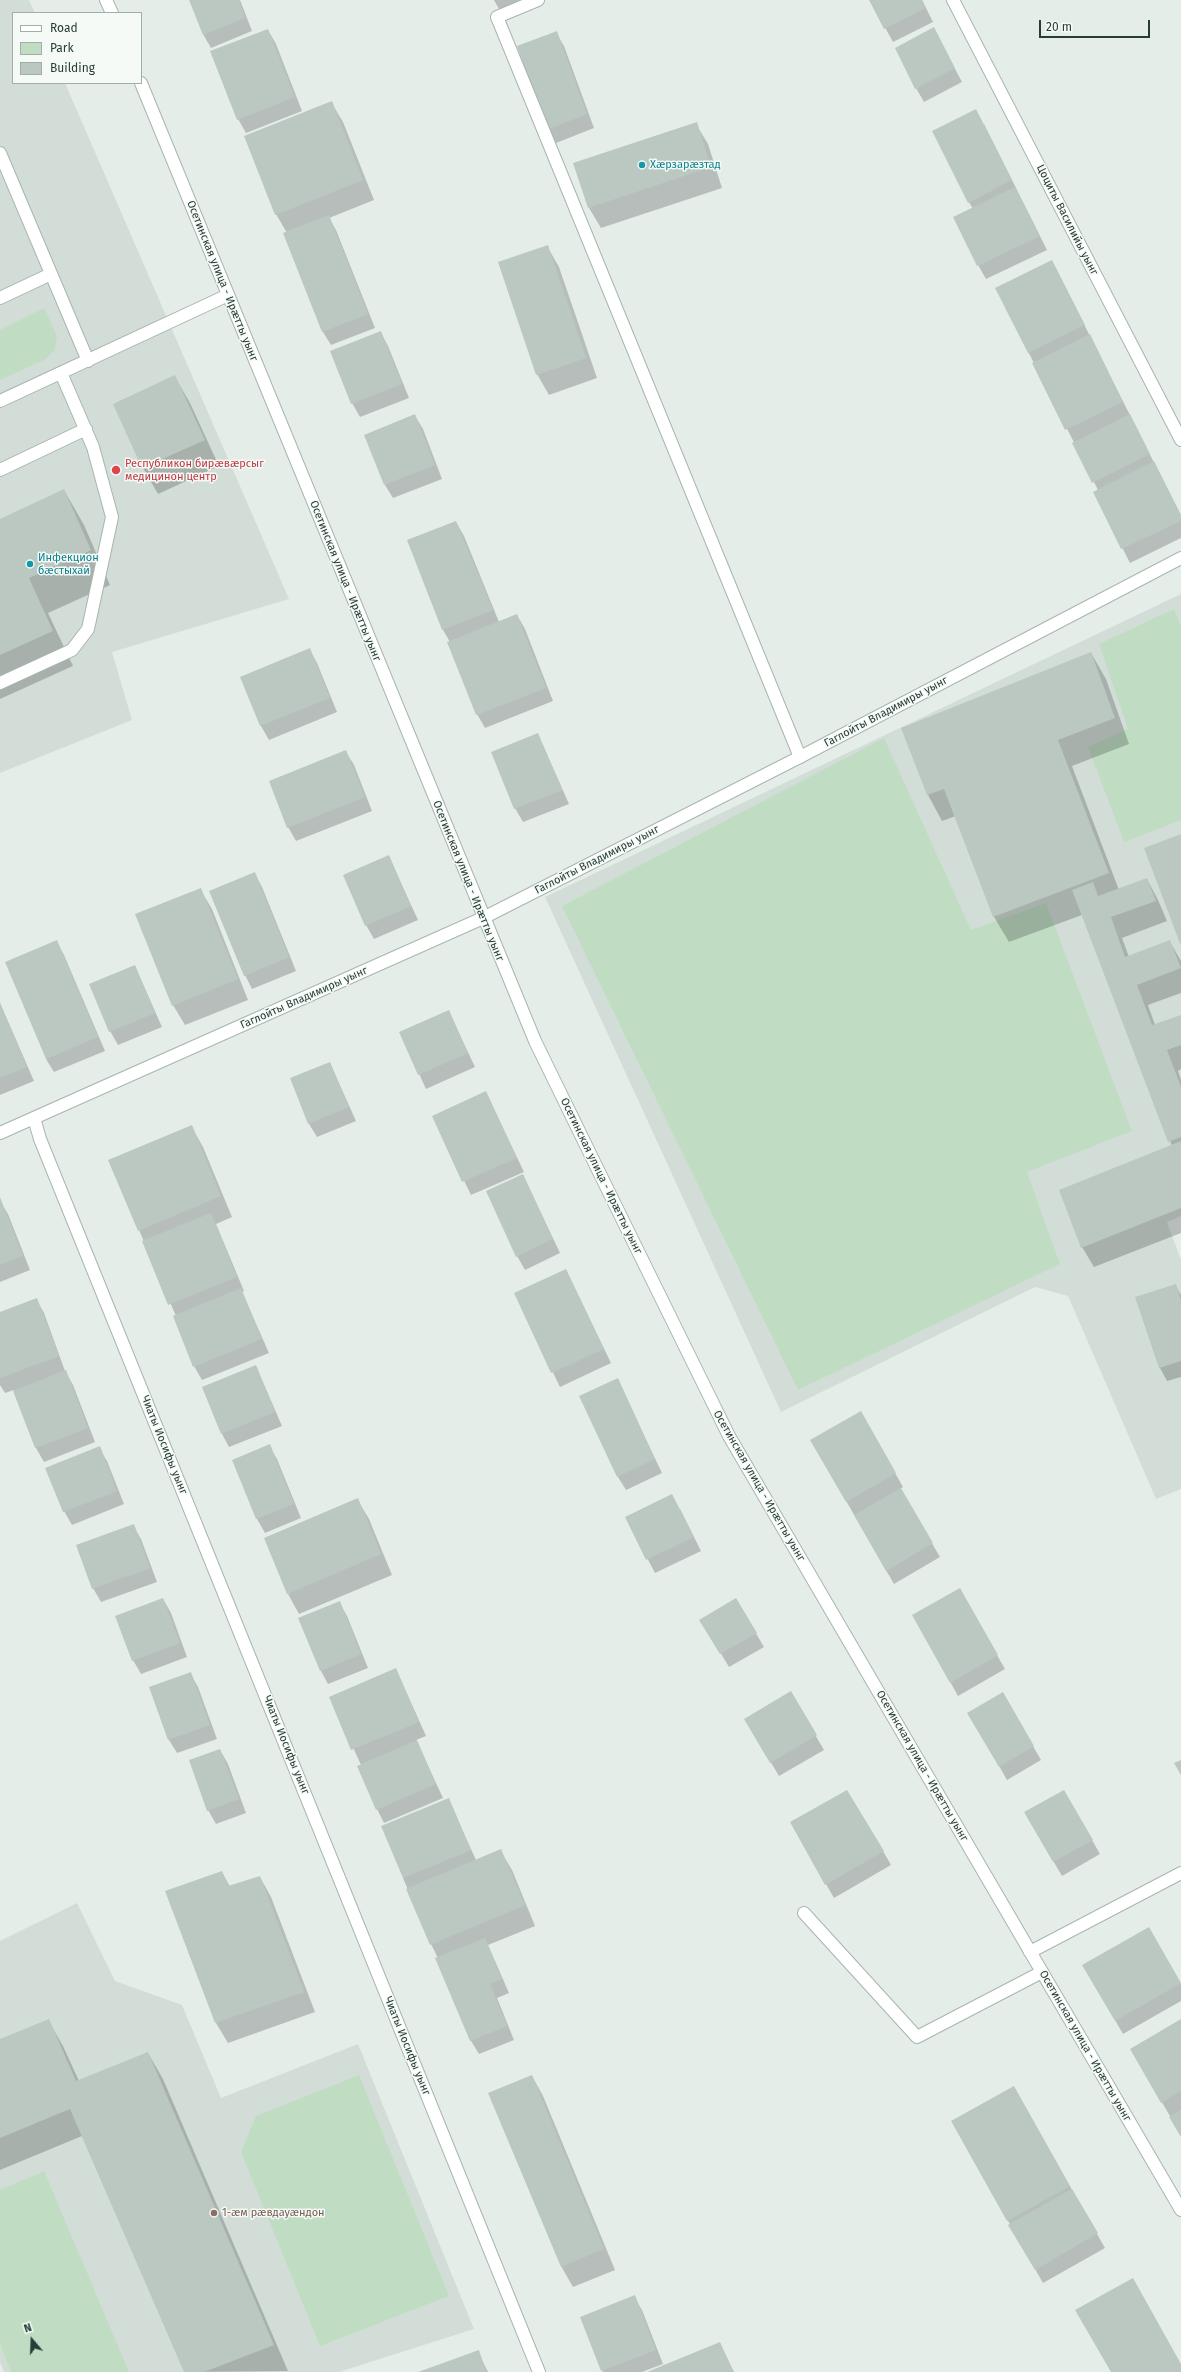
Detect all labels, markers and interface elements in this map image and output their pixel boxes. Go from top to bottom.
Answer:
legend [12,12,142,84]
scale bar [1041,12,1152,38]
text: 20 m [1046,20,1072,34]
text: Road [50,21,78,35]
text: Park [50,41,74,55]
text: Building [50,61,95,75]
place label: Хæрзарæзтад [650,158,721,172]
marker: Хæрзарæзтад [637,160,647,170]
street label: Цоциты Василийы уынг [1033,162,1101,278]
street label: Осетинская улица - Ирæтты уынг [184,199,260,363]
place label: Республикон бирæвæрсыг медицинон центр [125,457,264,483]
marker: Республикон бирæвæрсыг медицинон центр [110,464,122,476]
street label: Осетинская улица - Ирæтты уынг [307,499,383,663]
place label: Инфекцион бæстыхай [38,551,99,577]
marker: Инфекцион бæстыхай [25,559,35,569]
street label: Гаглойты Владимиры уынг [822,674,950,750]
street label: Осетинская улица - Ирæтты уынг [430,799,506,963]
street label: Гаглойты Владимиры уынг [533,823,661,897]
street label: Гаглойты Владимиры уынг [238,964,370,1032]
street label: Осетинская улица - Ирæтты уынг [557,1096,645,1256]
street label: Чиаты Иосифы уынг [138,1394,190,1496]
street label: Осетинская улица - Ирæтты уынг [710,1408,808,1564]
street label: Осетинская улица - Ирæтты уынг [873,1688,971,1844]
street label: Чиаты Иосифы уынг [260,1694,312,1796]
street label: Осетинская улица - Ирæтты уынг [1036,1968,1134,2124]
street label: Чиаты Иосифы уынг [381,1995,433,2097]
place label: 1-æм рӕвдауӕндон [222,2206,325,2220]
marker: 1-æм рӕвдауӕндон [209,2208,219,2218]
north arrow [12,2320,52,2360]
text: N [22,2321,33,2336]

